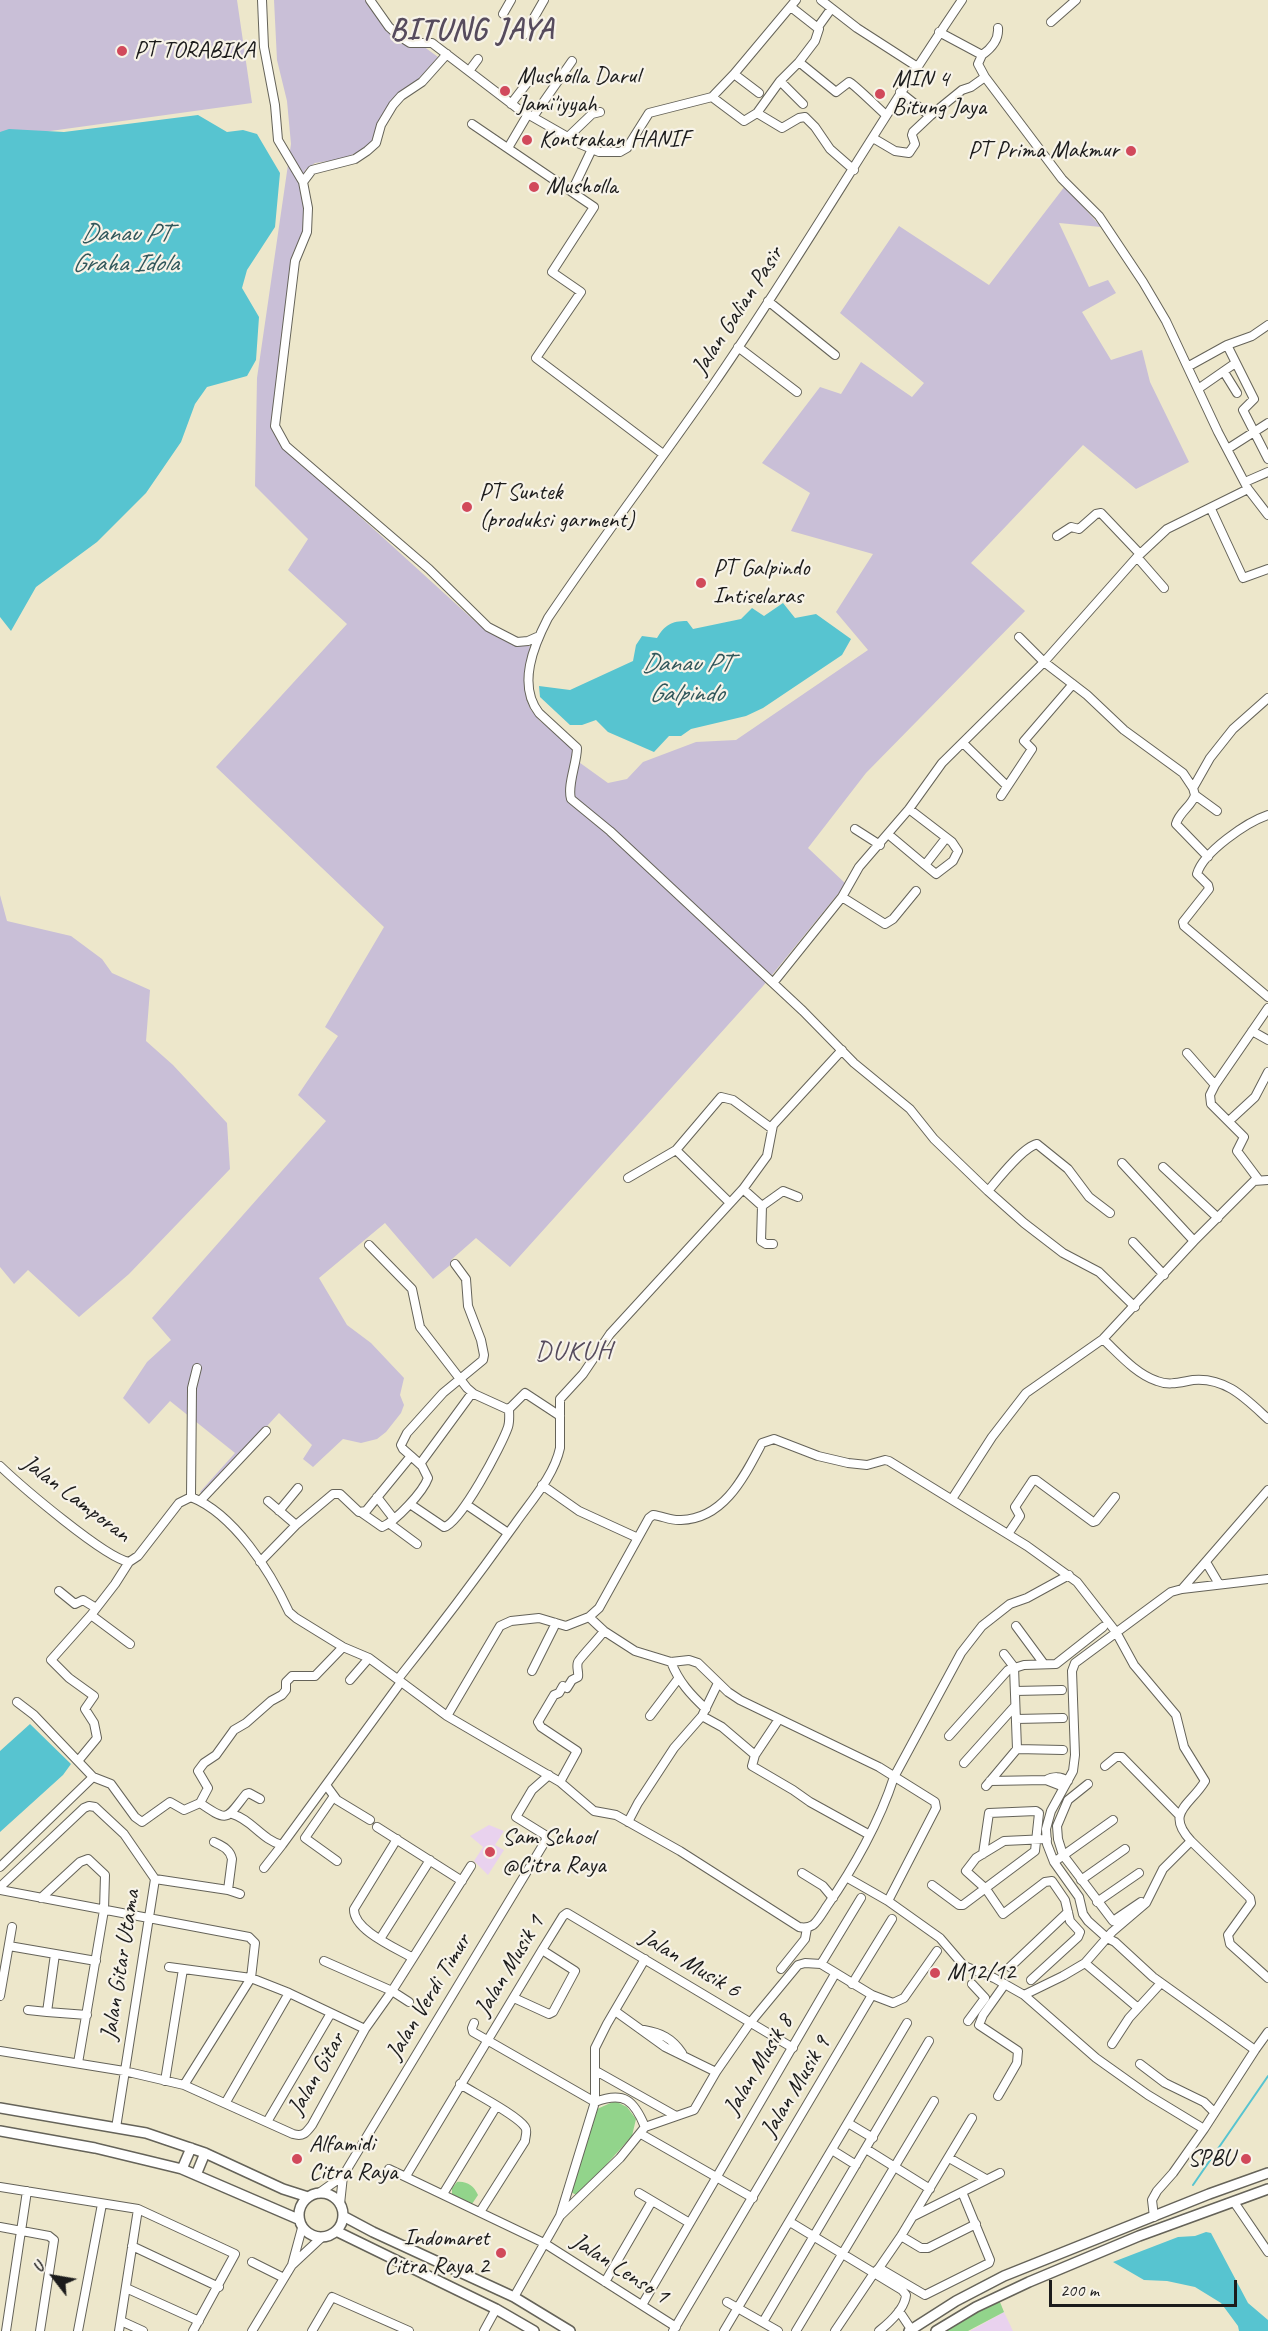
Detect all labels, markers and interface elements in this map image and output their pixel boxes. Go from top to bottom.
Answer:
district label: BITUNG JAYA [390,13,554,49]
place label: PT TORABIKA [134,37,255,65]
marker: PT TORABIKA [115,44,129,58]
place label: Musholla Darul Jami'iyyah [517,63,640,119]
place label: MIN 4 Bitung Jaya [892,66,986,122]
marker: Musholla Darul Jami'iyyah [498,84,512,98]
marker: MIN 4 Bitung Jaya [873,87,887,101]
place label: Kontrakan HANIF [539,126,690,154]
marker: Kontrakan HANIF [520,133,534,147]
place label: PT Prima Makmur [968,137,1119,165]
marker: PT Prima Makmur [1124,144,1138,158]
place label: Musholla [546,173,617,201]
marker: Musholla [527,180,541,194]
water label: Danau PT Graha Idola [72,218,178,280]
street label: Jalan Galian Pasir [686,242,790,380]
place label: PT Suntek (produksi garment) [479,479,634,535]
marker: PT Suntek (produksi garment) [460,500,474,514]
place label: PT Galpindo Intiselaras [713,555,809,611]
marker: PT Galpindo Intiselaras [694,576,708,590]
water label: Danau PT Galpindo [642,648,730,710]
district label: DUKUH [535,1336,613,1368]
street label: Jalan Lamporan [16,1449,136,1549]
place label: Sam School @Citra Raya [502,1824,606,1880]
marker: Sam School @Citra Raya [483,1845,497,1859]
street label: Jalan Gitar Utama [95,1888,147,2042]
street label: Jalan Musik 1 [469,1911,551,2021]
street label: Jalan Musik 6 [635,1923,745,2005]
street label: Jalan Verdi Timur [380,1929,478,2065]
place label: M12/12 [947,1959,1015,1987]
marker: M12/12 [928,1966,942,1980]
street label: Jalan Musik 8 [718,2010,800,2120]
street label: Jalan Gitar [282,2028,352,2120]
street label: Jalan Musik 9 [755,2032,837,2142]
place label: Alfamidi Citra Raya [309,2131,397,2187]
place label: SPBU [1187,2145,1234,2173]
marker: Alfamidi Citra Raya [290,2152,304,2166]
marker: SPBU [1239,2152,1253,2166]
place label: Indomaret Citra Raya 2 [384,2225,489,2281]
street label: Jalan Lenso 1 [566,2227,674,2311]
marker: Indomaret Citra Raya 2 [494,2246,508,2260]
north arrow [24,2247,84,2307]
text: U [28,2259,49,2276]
scale bar [1052,2268,1240,2306]
text: 200 m [1060,2279,1099,2301]

